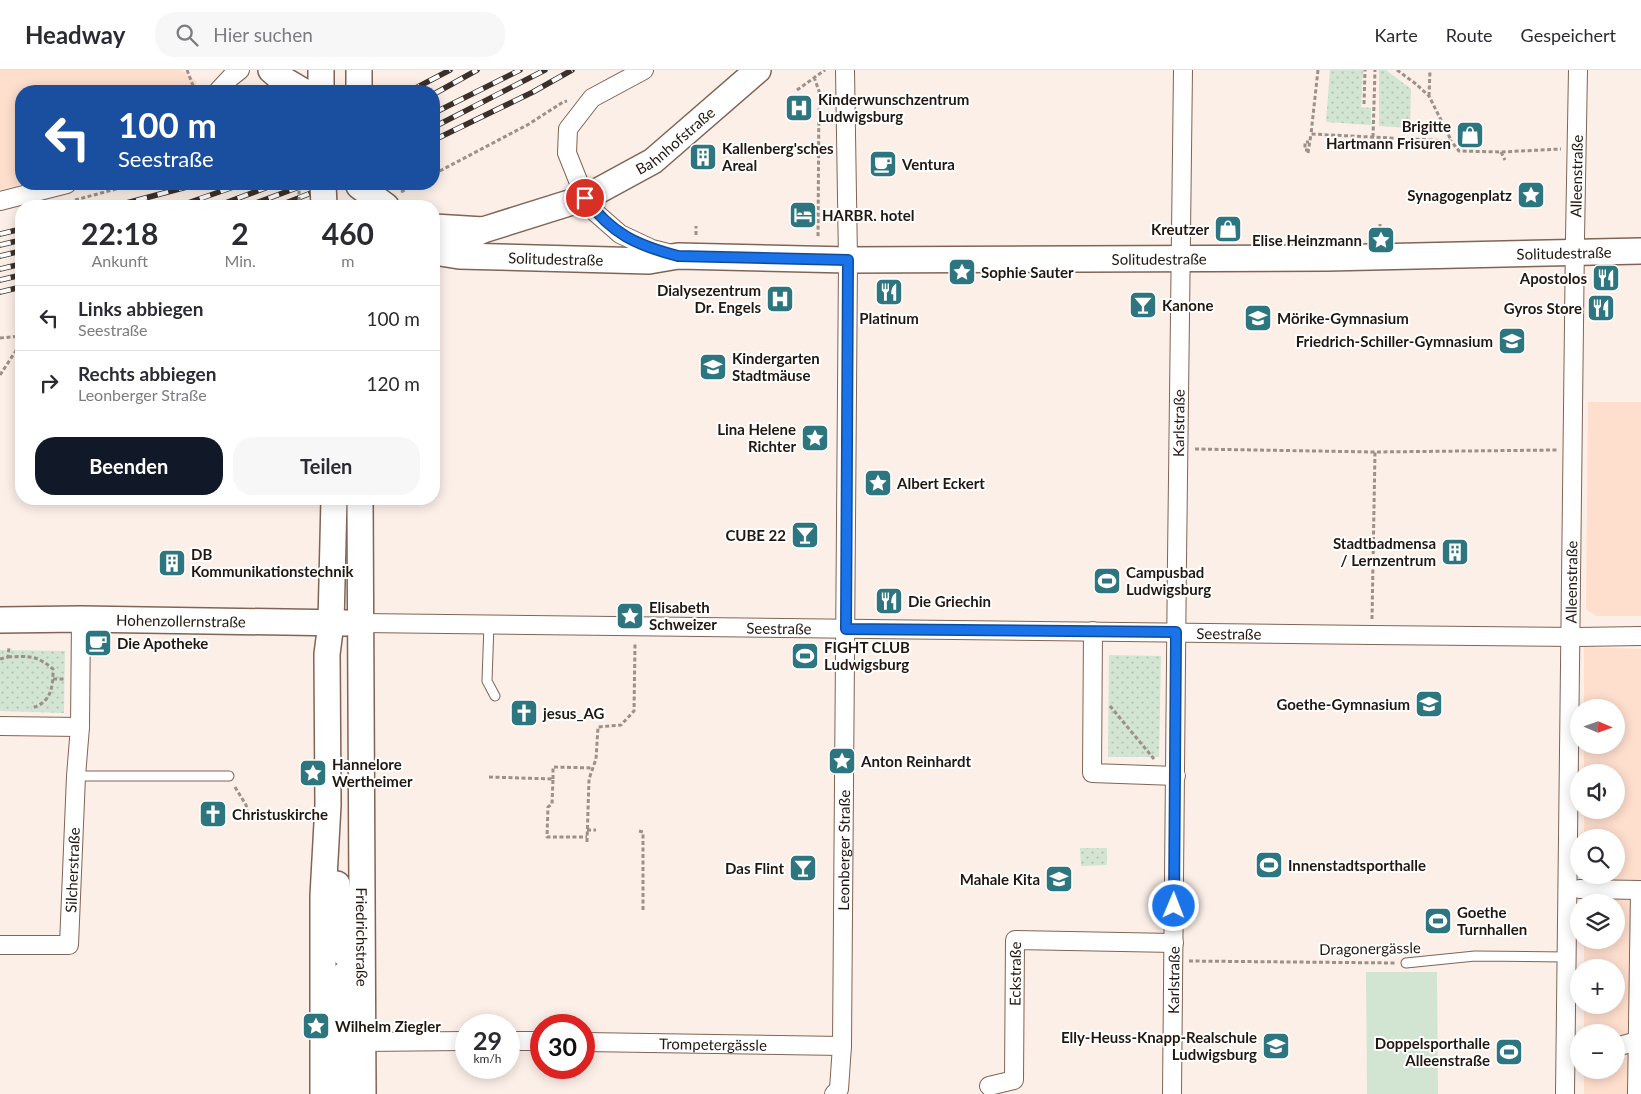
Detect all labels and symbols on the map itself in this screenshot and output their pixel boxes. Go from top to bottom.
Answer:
place label: Kinderwunschzentrum Ludwigsburg [818,90,969,125]
hospital icon: Kinderwunschzentrum Ludwigsburg [784,93,814,123]
street label: Bahnhofstraße [632,103,718,178]
place label: Brigitte Hartmann Frisuren [1326,117,1451,152]
shop icon: Brigitte Hartmann Frisuren [1455,120,1485,150]
street label: Alleenstraße [1566,134,1586,218]
place label: Kallenberg'sches Areal [721,139,834,174]
building icon: Kallenberg'sches Areal [688,142,718,172]
cafe icon: Ventura [868,149,898,179]
place label: Ventura [901,155,955,173]
pin [564,177,606,219]
place icon: Synagogenplatz [1516,180,1546,210]
place label: Synagogenplatz [1407,186,1512,204]
hotel icon: HARBR. hotel [788,200,818,230]
place label: HARBR. hotel [822,206,915,224]
shop icon: Kreutzer [1213,214,1243,244]
place label: Kreutzer [1151,220,1209,238]
place icon: Elise Heinzmann [1366,225,1396,255]
place label: Elise Heinzmann [1252,231,1362,249]
street label: Solitudestraße [1516,243,1612,263]
street label: Solitudestraße [508,248,604,269]
street label: Solitudestraße [1112,250,1207,268]
place icon: Sophie Sauter [947,257,977,287]
place label: Sophie Sauter [981,263,1074,281]
restaurant icon: Apostolos [1591,263,1621,293]
place label: Apostolos [1519,269,1587,287]
restaurant icon: Platinum [874,277,904,307]
place label: Dialysezentrum Dr. Engels [657,281,761,316]
hospital icon: Dialysezentrum Dr. Engels [765,284,795,314]
bar icon: Kanone [1128,290,1158,320]
restaurant icon: Gyros Store [1586,293,1616,323]
place label: Kanone [1162,296,1213,314]
place label: Gyros Store [1504,299,1582,317]
school or university icon: Mörike-Gymnasium [1243,303,1273,333]
place label: Platinum [859,309,919,327]
place label: Mörike-Gymnasium [1277,309,1409,327]
school or university icon: Friedrich-Schiller-Gymnasium [1497,326,1527,356]
place label: Friedrich-Schiller-Gymnasium [1296,332,1493,350]
place label: Kindergarten Stadtmäuse [732,349,820,384]
school or university icon: Kindergarten Stadtmäuse [698,352,728,382]
street label: Karlstraße [1169,389,1188,457]
place label: Lina Helene Richter [717,420,796,455]
place icon: Lina Helene Richter [800,423,830,453]
place icon: Albert Eckert [863,468,893,498]
place label: Albert Eckert [896,474,985,492]
bar icon: CUBE 22 [790,520,820,550]
place label: CUBE 22 [725,526,786,544]
place label: Stadtbadmensa / Lernzentrum [1333,534,1436,569]
building icon: Stadtbadmensa / Lernzentrum [1440,537,1470,567]
street label: Alleenstraße [1561,540,1580,624]
place label: DB Kommunikationstechnik [191,545,355,580]
building icon: DB Kommunikationstechnik [157,548,187,578]
place label: Campusbad Ludwigsburg [1126,563,1211,598]
sports icon: Campusbad Ludwigsburg [1092,566,1122,596]
restaurant icon: Die Griechin [874,586,904,616]
place label: Die Griechin [908,592,991,610]
place label: Elisabeth Schweizer [649,598,717,633]
place icon: Elisabeth Schweizer [615,601,645,631]
street label: Hohenzollernstraße [116,611,246,630]
street label: Seestraße [746,619,812,637]
street label: Seestraße [1196,624,1262,643]
cafe icon: Die Apotheke [83,628,113,658]
place label: Die Apotheke [117,634,208,652]
place label: FIGHT CLUB Ludwigsburg [824,638,910,673]
sports icon: FIGHT CLUB Ludwigsburg [790,641,820,671]
school or university icon: Goethe-Gymnasium [1414,689,1444,719]
place label: Goethe-Gymnasium [1276,695,1410,713]
church icon: jesus_AG [509,698,539,728]
north arrow [1570,699,1625,754]
place label: jesus_AG [542,704,605,722]
place icon: Anton Reinhardt [827,746,857,776]
place label: Anton Reinhardt [860,752,971,770]
place label: Hannelore Wertheimer [332,755,413,790]
place icon: Hannelore Wertheimer [298,758,328,788]
street label: Leonberger Straße [834,790,853,911]
church icon: Christuskirche [198,799,228,829]
place label: Christuskirche [232,805,328,823]
street label: Silcherstraße [61,827,83,913]
sports icon: Innenstadtsporthalle [1254,850,1284,880]
bar icon: Das Flint [788,853,818,883]
place label: Innenstadtsporthalle [1288,856,1426,874]
place label: Das Flint [725,859,784,877]
school or university icon: Mahale Kita [1044,864,1074,894]
place label: Mahale Kita [960,870,1040,888]
position arrow [1147,879,1199,931]
street label: Friedrichstraße [353,887,371,987]
place label: Goethe Turnhallen [1457,903,1527,938]
sports icon: Goethe Turnhallen [1423,906,1453,936]
street label: Dragonergässle [1319,938,1421,958]
street label: Eckstraße [1006,941,1024,1006]
street label: Karlstraße [1164,946,1183,1014]
place icon: Wilhelm Ziegler [301,1011,331,1041]
speed limit sign: 30 [530,1014,595,1079]
place label: Wilhelm Ziegler [335,1017,441,1035]
place label: Elly-Heuss-Knapp-Realschule Ludwigsburg [1061,1028,1257,1063]
school or university icon: Elly-Heuss-Knapp-Realschule Ludwigsburg [1261,1031,1291,1061]
street label: Trompetergässle [659,1034,767,1054]
place label: Doppelsporthalle Alleenstraße [1375,1034,1490,1069]
sports icon: Doppelsporthalle Alleenstraße [1494,1037,1524,1067]

